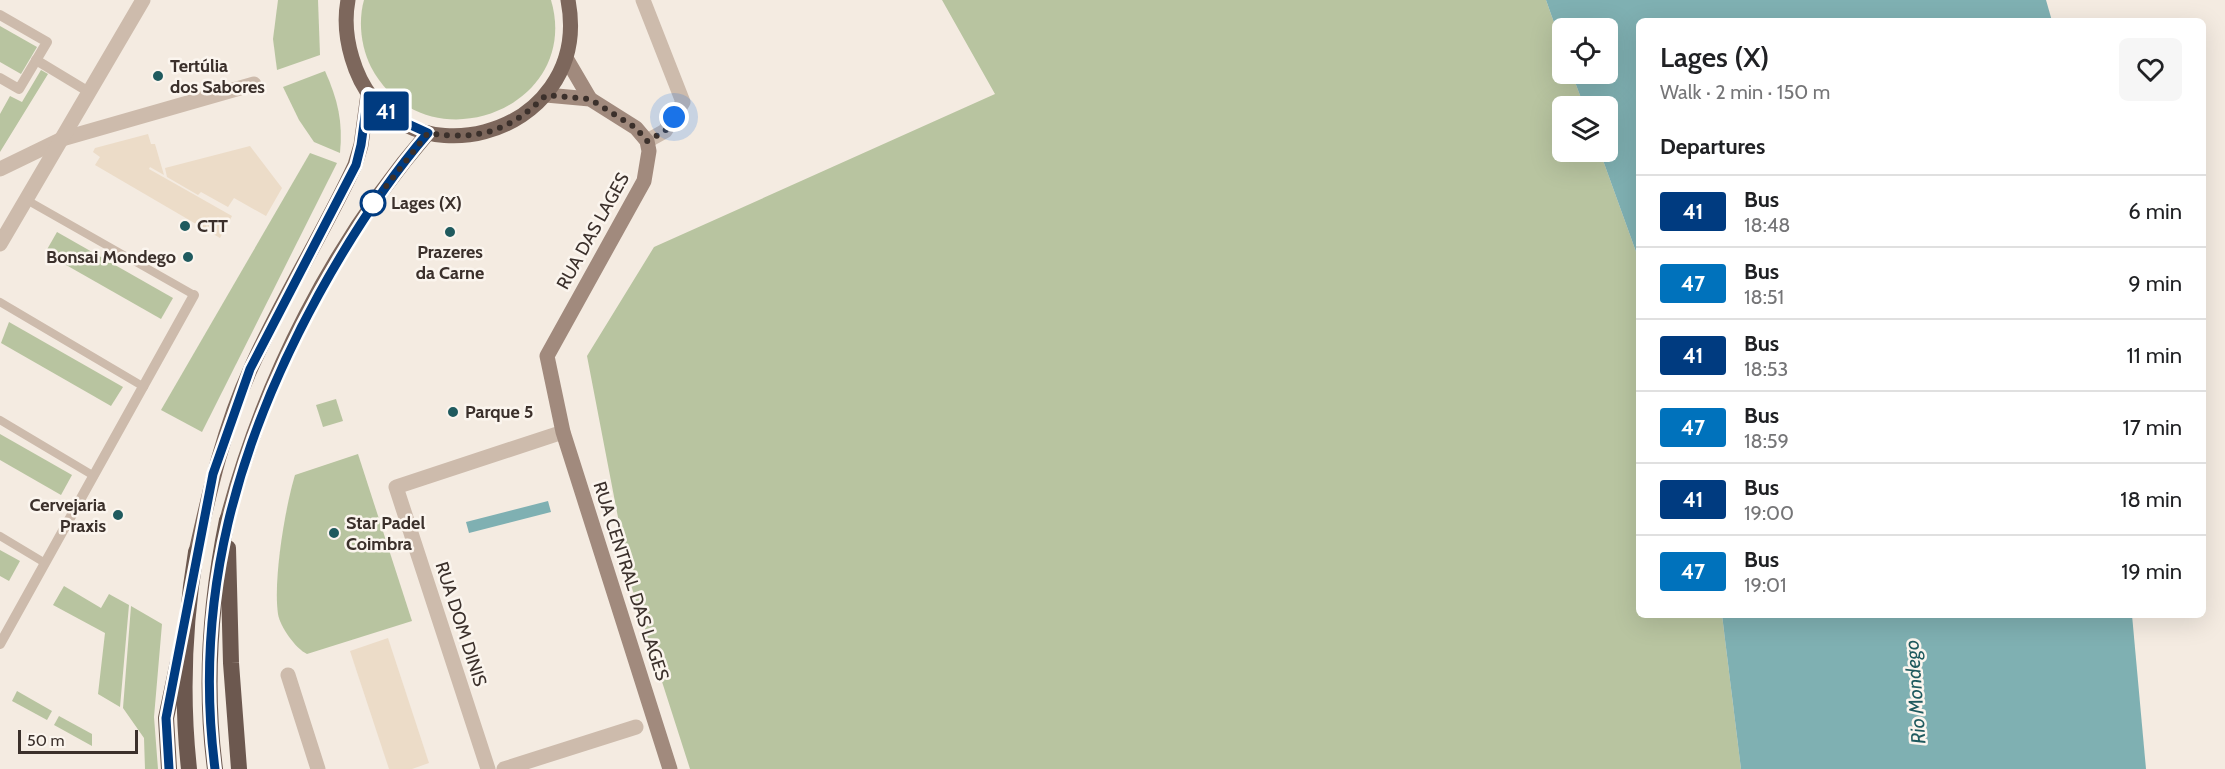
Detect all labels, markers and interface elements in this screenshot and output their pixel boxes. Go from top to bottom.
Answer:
map controls [1552,18,1618,162]
button: locate [1552,18,1618,84]
button: heart [2119,38,2182,101]
text: Lages (X) [1660,40,1769,74]
place label: Tertúlia dos Sabores [170,55,265,98]
marker: Tertúlia dos Sabores [151,69,165,83]
text: Walk · 2 min · 150 m [1660,80,1830,104]
line badge: 41 [359,92,413,130]
button: layers [1552,96,1618,162]
text: 41 [376,99,396,124]
your location [659,102,689,132]
text: Departures [1660,133,1765,160]
street label: RUA DAS LAGES [552,169,634,293]
text: Bus [1744,186,1779,213]
marker: Lages (X) [360,190,386,216]
place label: Lages (X) [391,192,462,214]
text: 6 min [2128,198,2182,225]
text: 41 [1683,199,1703,224]
text: 18:48 [1744,213,1790,237]
place label: CTT [197,215,228,237]
marker: CTT [178,219,192,233]
marker: Prazeres da Carne [443,225,457,239]
place label: Prazeres da Carne [416,241,484,284]
place label: Bonsai Mondego [46,246,176,268]
marker: Bonsai Mondego [181,250,195,264]
text: Bus [1744,258,1779,285]
text: 9 min [2128,270,2182,297]
text: 47 [1681,271,1705,296]
text: 18:51 [1744,285,1784,309]
text: Bus [1744,330,1779,357]
text: 11 min [2126,342,2182,369]
text: 41 [1683,343,1703,368]
text: 18:53 [1744,357,1788,381]
place label: Parque 5 [465,401,533,423]
text: Bus [1744,402,1779,429]
marker: Parque 5 [446,405,460,419]
text: 17 min [2123,414,2182,441]
text: 47 [1681,415,1705,440]
text: 18:59 [1744,429,1789,453]
text: Bus [1744,474,1779,501]
street label: RUA CENTRAL DAS LAGES [588,479,674,683]
text: 18 min [2120,486,2182,513]
text: 41 [1683,487,1703,512]
place label: Cervejaria Praxis [29,494,106,537]
text: 19:00 [1744,501,1794,525]
marker: Cervejaria Praxis [111,508,125,522]
place label: Star Padel Coimbra [346,512,425,555]
marker: Star Padel Coimbra [327,526,341,540]
text: Bus [1744,546,1779,573]
text: 19 min [2121,558,2182,585]
street label: RUA DOM DINIS [430,559,492,689]
text: 47 [1681,559,1705,584]
text: 19:01 [1744,573,1787,597]
water label: Rio Mondego [1899,639,1931,745]
scale bar [18,727,138,754]
text: 50 m [27,731,64,750]

